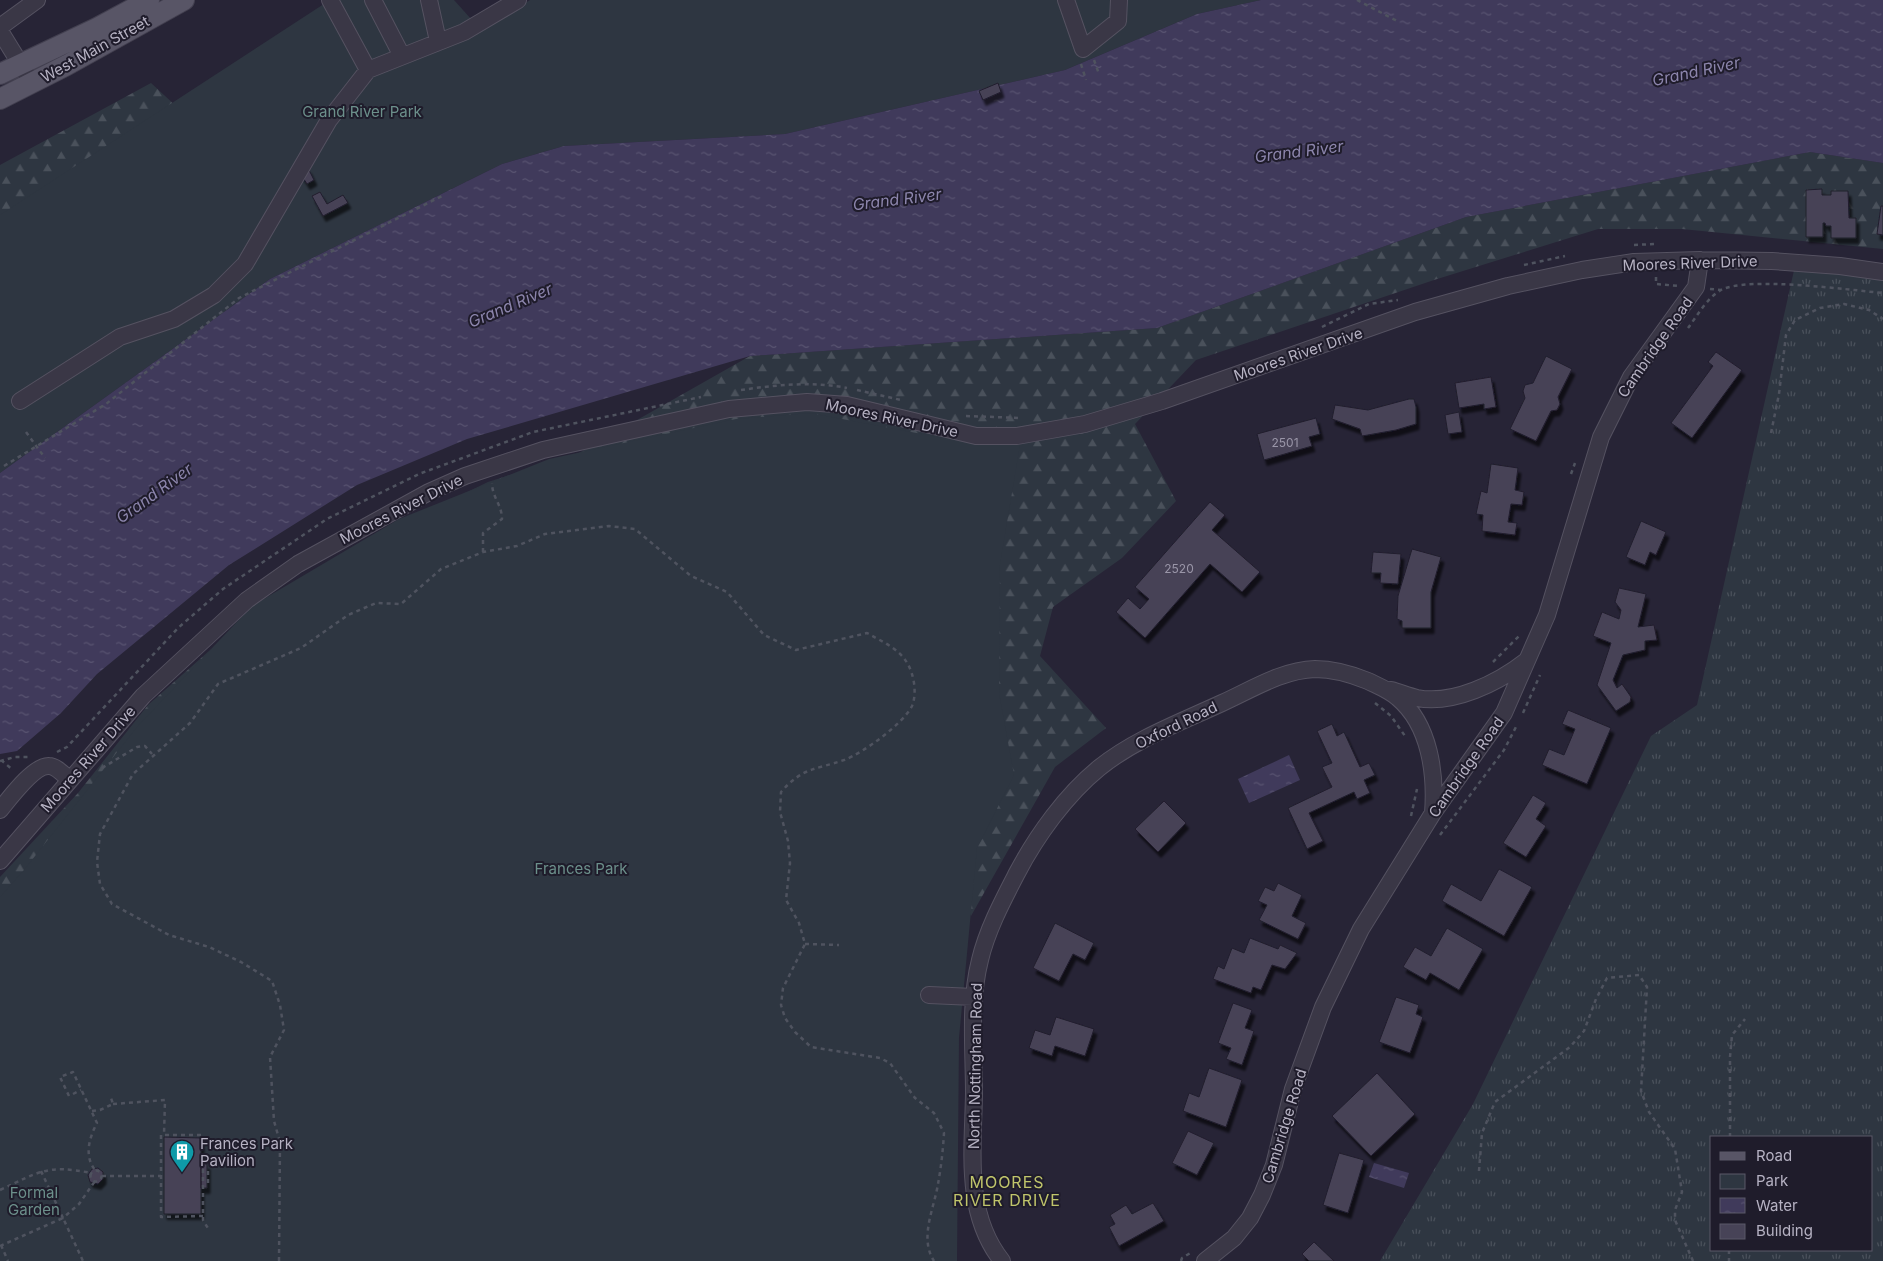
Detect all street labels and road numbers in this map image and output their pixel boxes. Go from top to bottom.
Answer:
street label: West Main Street [38,11,153,87]
street label: Moores River Drive [1622,251,1758,275]
street label: Cambridge Road [1613,293,1697,401]
street label: Moores River Drive [1231,323,1365,385]
street label: Moores River Drive [824,395,960,441]
street label: Moores River Drive [337,470,465,548]
street label: Oxford Road [1132,697,1220,753]
street label: Moores River Drive [37,702,139,816]
street label: Cambridge Road [1424,713,1508,821]
street label: North Nottingham Road [964,983,986,1149]
street label: Cambridge Road [1258,1066,1310,1186]

